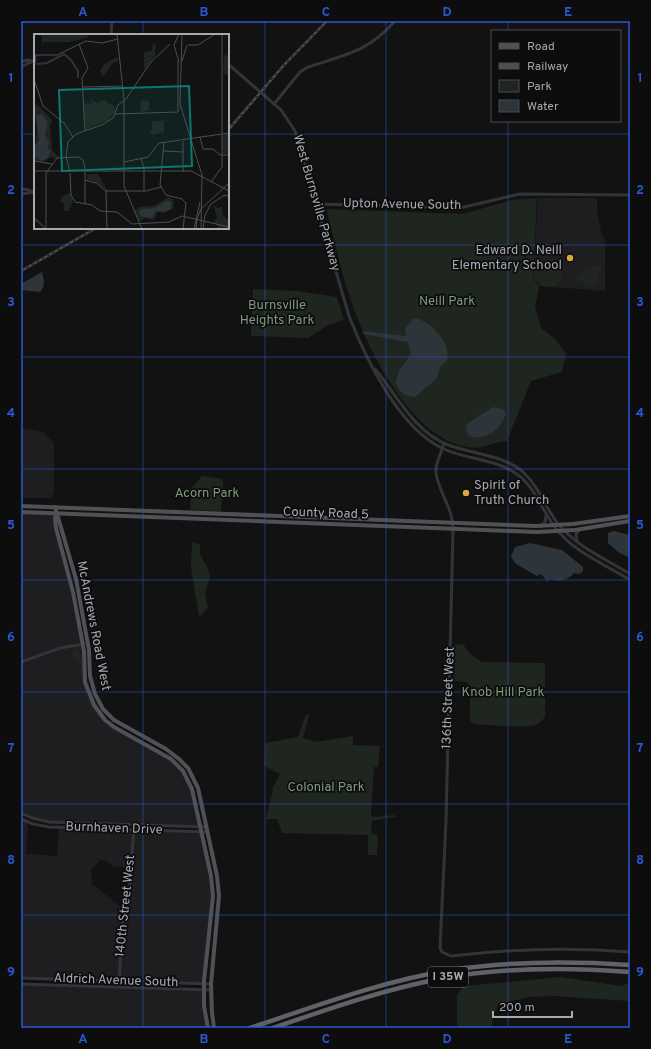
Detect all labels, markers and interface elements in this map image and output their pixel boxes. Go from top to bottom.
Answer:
text: A [78,5,88,21]
text: B [200,5,209,21]
text: C [322,5,330,21]
text: D [442,5,452,21]
text: E [564,5,572,21]
legend [491,30,621,122]
inset map [34,34,229,229]
text: Road [527,39,555,55]
text: Railway [527,59,568,75]
text: 1 [8,71,14,87]
text: 1 [637,71,643,87]
text: Park [527,79,552,95]
text: Water [527,99,559,115]
street label: West Burnsville Parkway [289,133,343,274]
text: 2 [7,183,15,199]
text: 2 [636,183,644,199]
street label: Upton Avenue South [343,196,461,214]
place label: Edward D. Neill Elementary School [452,243,562,274]
marker: Edward D. Neill Elementary School [565,253,575,263]
park label: Neill Park [419,294,475,310]
text: 3 [7,295,15,311]
text: 3 [636,295,644,311]
park label: Burnsville Heights Park [240,298,314,329]
text: 4 [7,406,15,422]
text: 4 [636,406,644,422]
place label: Spirit of Truth Church [474,478,549,509]
park label: Acorn Park [175,486,239,502]
marker: Spirit of Truth Church [461,488,471,498]
street label: County Road 5 [283,505,369,523]
text: 5 [7,518,15,534]
text: 5 [636,518,644,534]
street label: McAndrews Road West [73,560,113,692]
text: 6 [7,630,15,646]
text: 6 [636,630,644,646]
street label: 136th Street West [439,646,459,749]
park label: Knob Hill Park [462,685,545,701]
text: 7 [8,741,15,757]
text: 7 [637,741,644,757]
park label: Colonial Park [287,780,365,796]
street label: Burnhaven Drive [65,819,163,839]
text: 8 [7,853,15,869]
text: 8 [636,853,644,869]
street label: 140th Street West [113,854,139,958]
text: 9 [7,965,15,981]
text: 9 [636,965,644,981]
road number: I 35W [428,967,468,987]
street label: Aldrich Avenue South [53,971,179,991]
scale bar [493,993,572,1019]
text: 200 m [499,1000,535,1016]
text: A [78,1032,88,1048]
text: B [200,1032,209,1048]
text: C [322,1032,330,1048]
text: D [442,1032,452,1048]
text: E [564,1032,572,1048]

